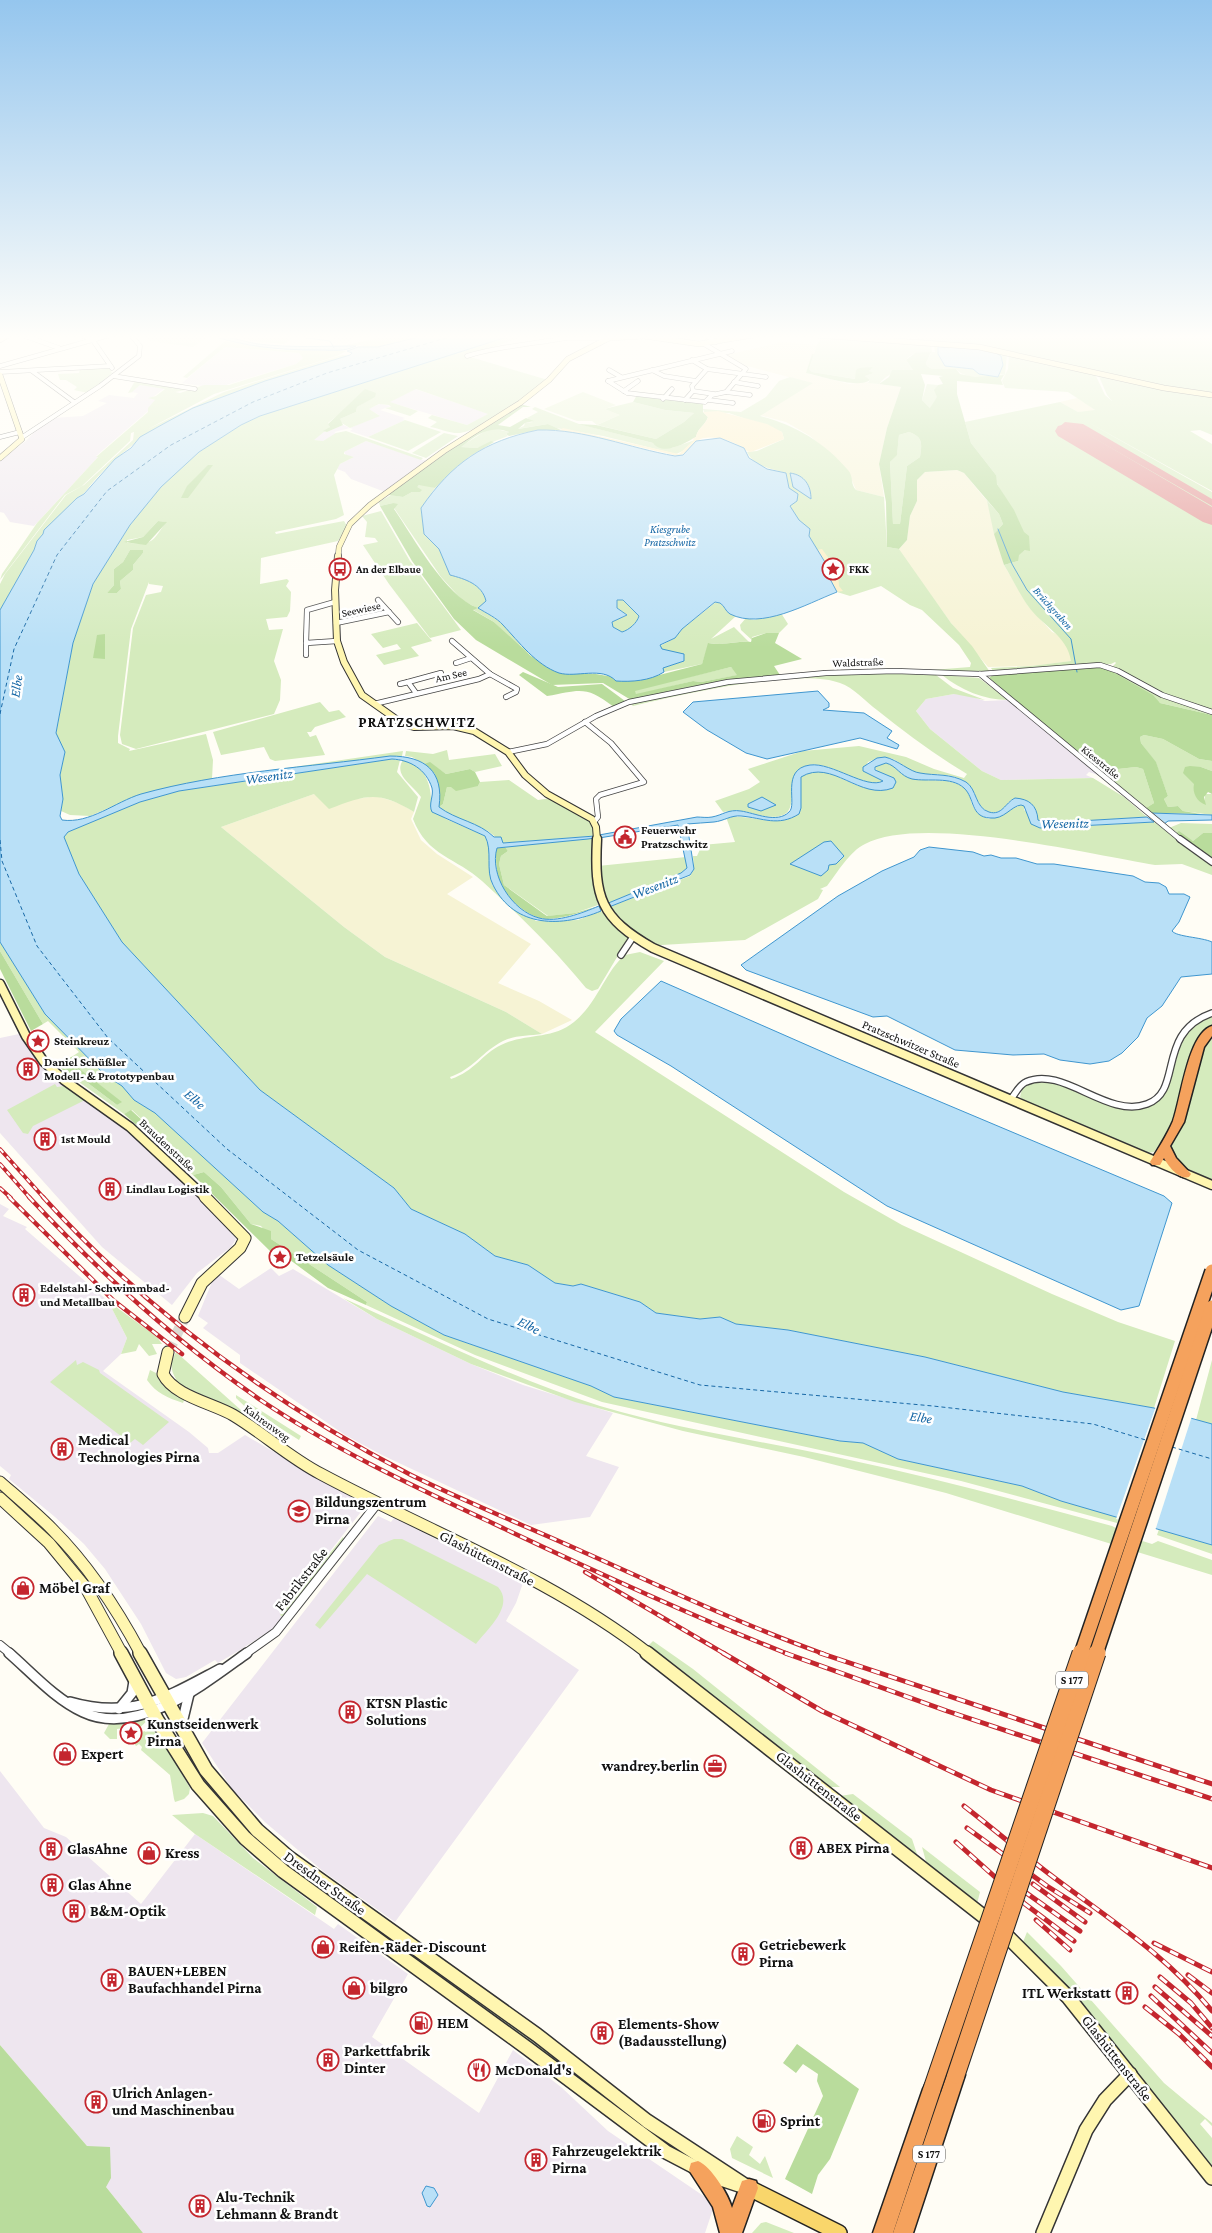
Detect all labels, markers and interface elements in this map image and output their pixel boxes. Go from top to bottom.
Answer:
water label: Kiesgrube Pratzschwitz [644,523,697,548]
bus stop icon: An der Elbaue [328,557,352,581]
place icon: FKK [821,557,845,581]
place label: An der Elbaue [355,563,421,575]
place label: FKK [849,563,870,575]
water label: Brüchgraben [1030,584,1075,633]
street label: Seewiese [340,599,382,619]
street label: Waldstraße [832,655,884,669]
street label: Am See [434,666,468,684]
water label: Elbe [6,673,26,698]
district label: PRATZSCHWITZ [358,714,476,730]
street label: Kiesstraße [1079,743,1123,781]
water label: Wesenitz [244,765,294,787]
water label: Wesenitz [1041,815,1090,831]
place label: Feuerwehr Pratzschwitz [641,823,708,851]
public building icon: Feuerwehr Pratzschwitz [613,825,637,849]
water label: Wesenitz [630,870,681,902]
street label: Pratzschwitzer Straße [860,1017,962,1071]
place icon: Steinkreuz [26,1029,50,1053]
place label: Steinkreuz [54,1034,110,1048]
place label: Daniel Schüßler Modell- & Prototypenbau [44,1055,174,1083]
building icon: Daniel Schüßler Modell- & Prototypenbau [16,1057,40,1081]
water label: Elbe [181,1086,209,1113]
street label: Braudenstraße [136,1116,198,1174]
building icon: 1st Mould [33,1127,57,1151]
place label: 1st Mould [61,1132,111,1146]
building icon: Lindlau Logistik [98,1177,122,1201]
place label: Lindlau Logistik [126,1182,210,1196]
place icon: Tetzelsäule [268,1245,292,1269]
place label: Tetzelsäule [296,1250,354,1264]
place label: Edelstahl- Schwimmbad- und Metallbau [40,1281,170,1309]
building icon: Edelstahl- Schwimmbad- und Metallbau [12,1283,36,1307]
water label: Elbe [515,1313,543,1338]
street label: Kahrenweg [241,1401,293,1445]
water label: Elbe [909,1407,934,1427]
place label: Medical Technologies Pirna [78,1432,200,1465]
building icon: Medical Technologies Pirna [50,1437,74,1461]
place label: Bildungszentrum Pirna [315,1494,427,1527]
school or university icon: Bildungszentrum Pirna [287,1499,311,1523]
street label: Glashüttenstraße [437,1527,538,1589]
street label: Fabrikstraße [271,1544,331,1614]
shop icon: Möbel Graf [11,1576,35,1600]
place label: Möbel Graf [39,1580,111,1596]
road number: S 177 [1056,1672,1088,1688]
place label: KTSN Plastic Solutions [366,1695,448,1728]
building icon: KTSN Plastic Solutions [338,1700,362,1724]
place label: Kunstseidenwerk Pirna [147,1716,259,1749]
place icon: Kunstseidenwerk Pirna [119,1721,143,1745]
shop icon: Expert [53,1742,77,1766]
place label: Expert [81,1746,124,1762]
street label: Glashüttenstraße [773,1748,865,1825]
office icon: wandrey.berlin [703,1754,727,1778]
place label: wandrey.berlin [601,1758,699,1774]
building icon: ABEX Pirna [789,1836,813,1860]
building icon: GlasAhne [39,1837,63,1861]
place label: ABEX Pirna [816,1840,890,1856]
place label: GlasAhne [67,1841,128,1857]
shop icon: Kress [137,1841,161,1865]
place label: Kress [165,1845,199,1861]
street label: Dresdner Straße [281,1848,369,1918]
building icon: Glas Ahne [40,1873,64,1897]
place label: Glas Ahne [68,1877,131,1893]
building icon: B&M-Optik [62,1899,86,1923]
place label: B&M-Optik [90,1903,166,1919]
shop icon: Reifen-Räder-Discount [311,1935,335,1959]
place label: Getriebewerk Pirna [759,1937,847,1970]
place label: Reifen-Räder-Discount [339,1939,487,1955]
building icon: Getriebewerk Pirna [731,1942,755,1966]
place label: BAUEN+LEBEN Baufachhandel Pirna [128,1963,262,1996]
building icon: BAUEN+LEBEN Baufachhandel Pirna [100,1968,124,1992]
shop icon: bilgro [342,1976,366,2000]
place label: bilgro [369,1980,408,1996]
building icon: ITL Werkstatt [1115,1981,1139,2005]
place label: ITL Werkstatt [1022,1985,1112,2001]
fuel station icon: HEM [409,2011,433,2035]
street label: Glashüttenstraße [1079,2012,1156,2104]
place label: HEM [437,2015,469,2031]
place label: Elements-Show (Badausstellung) [618,2016,727,2050]
building icon: Elements-Show (Badausstellung) [590,2021,614,2045]
place label: Parkettfabrik Dinter [344,2043,431,2076]
building icon: Parkettfabrik Dinter [316,2048,340,2072]
restaurant icon: McDonald's [467,2058,491,2082]
place label: McDonald's [495,2062,572,2078]
place label: Ulrich Anlagen- und Maschinenbau [112,2085,235,2118]
building icon: Ulrich Anlagen- und Maschinenbau [84,2090,108,2114]
fuel station icon: Sprint [752,2109,776,2133]
place label: Sprint [780,2113,821,2129]
place label: Fahrzeugelektrik Pirna [552,2143,662,2176]
road number: S 177 [913,2146,945,2162]
building icon: Fahrzeugelektrik Pirna [524,2148,548,2172]
place label: Alu-Technik Lehmann & Brandt [215,2189,339,2222]
building icon: Alu-Technik Lehmann & Brandt [188,2194,212,2218]

